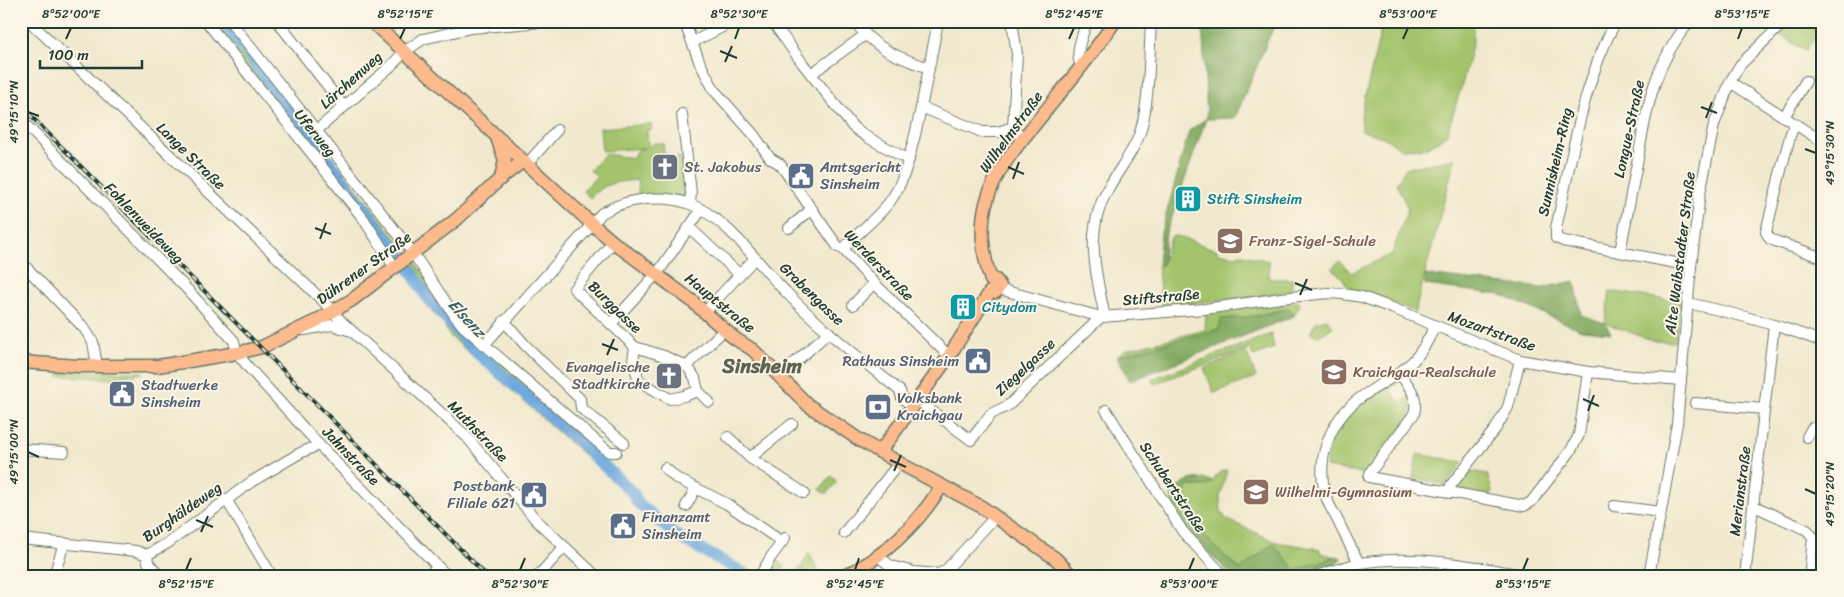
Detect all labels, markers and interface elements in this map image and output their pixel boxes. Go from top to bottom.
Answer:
text: 8°52'00"E [42,3,101,25]
text: 8°52'15"E [377,3,434,25]
text: 8°52'30"E [711,3,769,25]
text: 8°52'45"E [1045,3,1104,25]
text: 8°53'00"E [1379,3,1438,25]
text: 8°53'15"E [1715,3,1771,25]
scale bar [40,38,142,70]
text: 100 m [48,42,89,68]
street label: Lärchenweg [314,44,388,116]
street label: Longue-Straße [1606,77,1652,180]
text: 49°15'10"N [3,80,25,143]
street label: Wilhelmstraße [972,85,1050,178]
street label: Uferweg [287,103,343,163]
street label: Sunnisheim-Ring [1530,105,1580,219]
street label: Lange Straße [150,116,232,196]
text: 49°15'30"N [1819,120,1841,185]
church icon: St. Jakobus [650,152,680,182]
place label: St. Jakobus [684,154,762,180]
place label: Amtsgericht Sinsheim [819,154,902,197]
public building icon: Amtsgericht Sinsheim [786,161,816,191]
street label: Alte Waibstadter Straße [1657,170,1703,337]
street label: Fohlenweideweg [98,176,191,271]
building icon: Stift Sinsheim [1173,184,1203,214]
place label: Stift Sinsheim [1207,186,1302,212]
street label: Werderstraße [838,223,921,307]
street label: Dührener Straße [311,224,417,312]
school or university icon: Franz-Sigel-Schule [1215,226,1245,256]
place label: Franz-Sigel-Schule [1249,228,1376,254]
street label: Grabengasse [773,256,851,332]
street label: Hauptstraße [679,266,761,340]
street label: Burggasse [582,274,648,340]
street label: Stiftstraße [1122,281,1200,313]
water label: Elsenz [441,292,495,346]
building icon: Citydom [948,292,978,322]
place label: Citydom [982,294,1037,320]
street label: Mozartstraße [1444,303,1540,359]
street label: Ziegelgasse [988,331,1062,402]
public building icon: Rathaus Sinsheim [963,346,993,376]
place label: Rathaus Sinsheim [843,348,959,374]
district label: Sinsheim [721,349,802,384]
place label: Evangelische Stadtkirche [565,354,650,397]
school or university icon: Kraichgau-Realschule [1319,357,1349,387]
place label: Kraichgau-Realschule [1353,359,1497,385]
church icon: Evangelische Stadtkirche [654,361,684,391]
place label: Stadtwerke Sinsheim [141,372,218,415]
public building icon: Stadtwerke Sinsheim [107,379,137,409]
place label: Volksbank Kraichgau [897,385,962,428]
bank icon: Volksbank Kraichgau [863,392,893,422]
street label: Muthstraße [441,394,515,468]
text: 49°15'00"N [3,419,25,485]
street label: Jahnstraße [315,419,386,492]
street label: Schubertstraße [1133,436,1213,538]
street label: Merianstraße [1722,444,1758,537]
text: 49°15'20"N [1819,461,1841,526]
place label: Postbank Filiale 621 [447,473,515,516]
street label: Burghäldeweg [137,475,228,549]
school or university icon: Wilhelmi-Gymnasium [1241,477,1271,507]
place label: Wilhelmi-Gymnasium [1275,479,1412,505]
public building icon: Postbank Filiale 621 [519,480,549,510]
place label: Finanzamt Sinsheim [642,504,711,547]
public building icon: Finanzamt Sinsheim [608,511,638,541]
text: 8°52'15"E [158,573,215,595]
text: 8°52'30"E [492,573,550,595]
text: 8°52'45"E [826,573,885,595]
text: 8°53'00"E [1160,573,1219,595]
text: 8°53'15"E [1496,573,1552,595]

